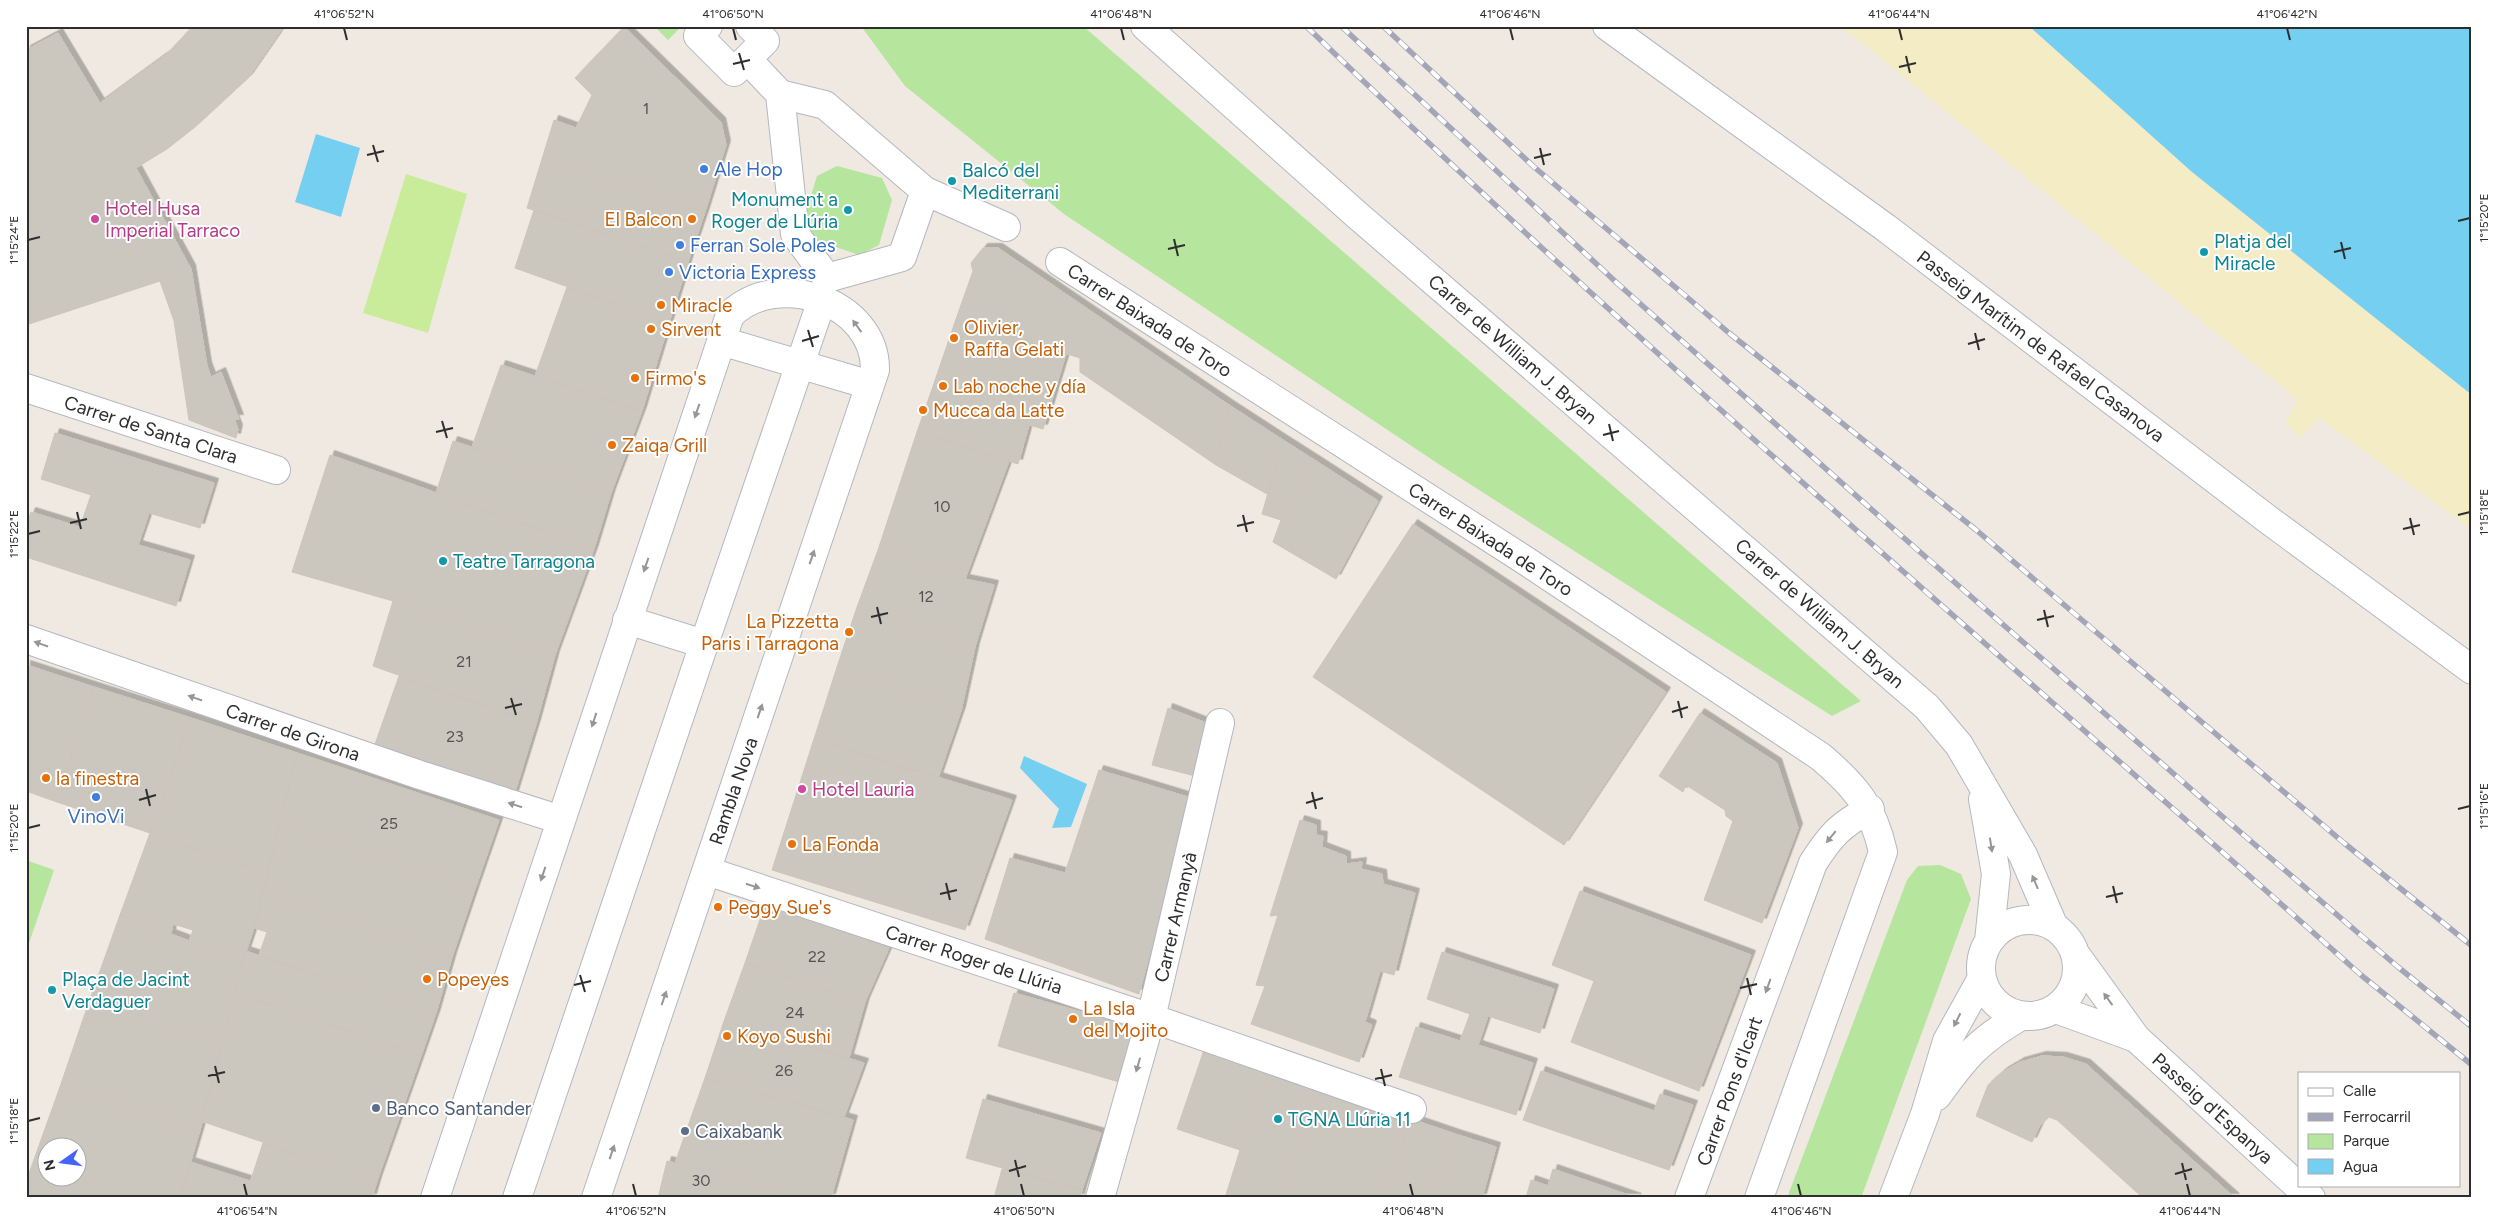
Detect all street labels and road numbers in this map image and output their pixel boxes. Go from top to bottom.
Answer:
street label: Passeig Marítim de Rafael Casanova [1912,246,2169,447]
street label: Carrer Baixada de Toro [1063,259,1236,382]
street label: Carrer de William J. Bryan [1423,270,1602,429]
street label: Carrer de Santa Clara [61,391,241,468]
street label: Carrer Baixada de Toro [1404,478,1577,601]
street label: Carrer de William J. Bryan [1730,534,1909,693]
street label: Carrer de Girona [223,699,363,766]
street label: Rambla Nova [704,734,763,848]
street label: Carrer Armanyà [1149,850,1202,984]
street label: Carrer Roger de Llúria [882,920,1065,999]
street label: Carrer Pons d'Icart [1692,1013,1767,1169]
street label: Passeig d'Espanya [2147,1048,2278,1169]

